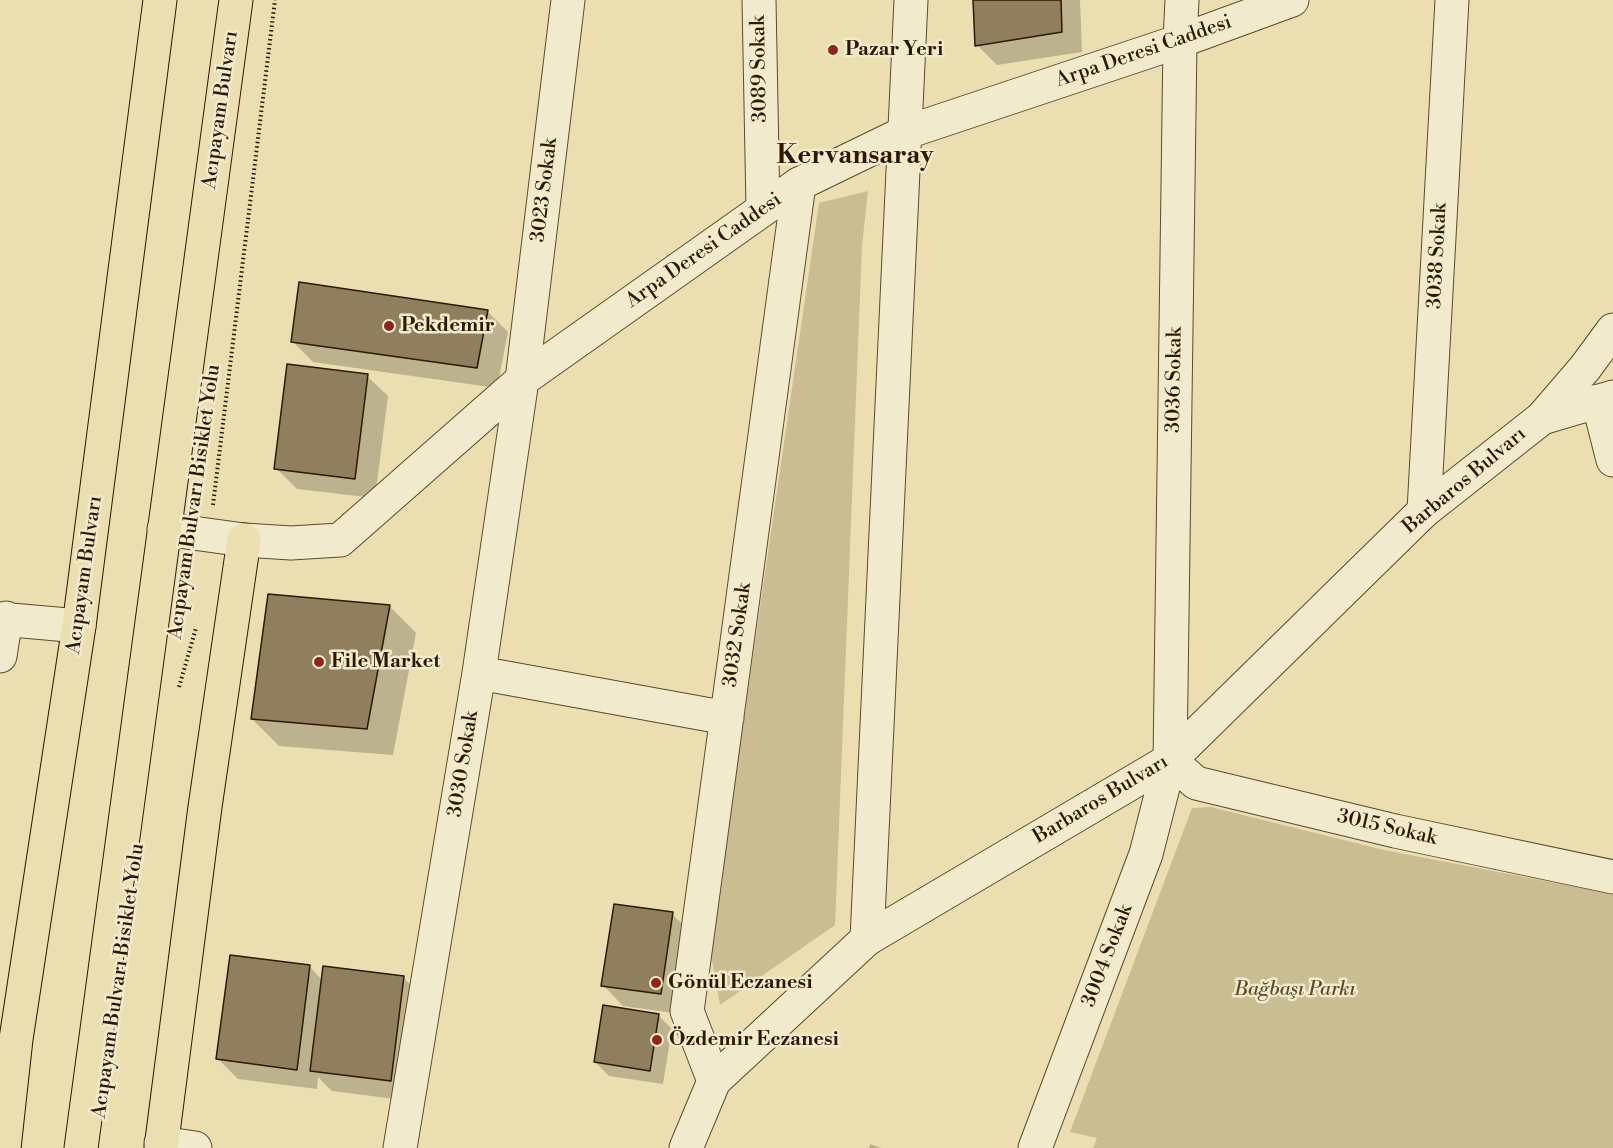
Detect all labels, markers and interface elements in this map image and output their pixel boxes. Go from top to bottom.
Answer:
street label: Arpa Deresi Caddesi [1053,11,1235,93]
street label: 3089 Sokak [747,15,773,123]
street label: Acıpayam Bulvarı [198,29,244,191]
place label: Pazar Yeri [845,38,943,62]
marker: Pazar Yeri [826,43,840,57]
street label: 3023 Sokak [527,136,563,244]
district label: Kervansaray [777,141,933,173]
street label: Arpa Deresi Caddesi [622,188,786,314]
street label: 3038 Sokak [1423,202,1453,310]
place label: Pekdemir [401,314,495,338]
marker: Pekdemir [382,319,396,333]
street label: 3036 Sokak [1162,327,1188,433]
street label: Acıpayam Bulvarı Bisiklet Yolu [164,363,226,641]
street label: Barbaros Bulvarı [1399,422,1531,540]
street label: Acıpayam Bulvarı [62,494,108,656]
street label: 3032 Sokak [719,581,757,689]
place label: File Market [331,650,440,674]
marker: File Market [312,655,326,669]
street label: 3030 Sokak [444,709,484,819]
street label: Barbaros Bulvarı [1029,750,1173,850]
street label: 3015 Sokak [1335,805,1439,851]
street label: Acıpayam Bulvarı Bisiklet Yolu [88,842,150,1120]
street label: 3004 Sokak [1077,901,1139,1011]
place label: Gönül Eczanesi [668,971,813,995]
marker: Gönül Eczanesi [649,976,663,990]
park label: Bağbaşı Parkı [1234,978,1356,1002]
place label: Özdemir Eczanesi [669,1028,839,1052]
marker: Özdemir Eczanesi [650,1033,664,1047]

